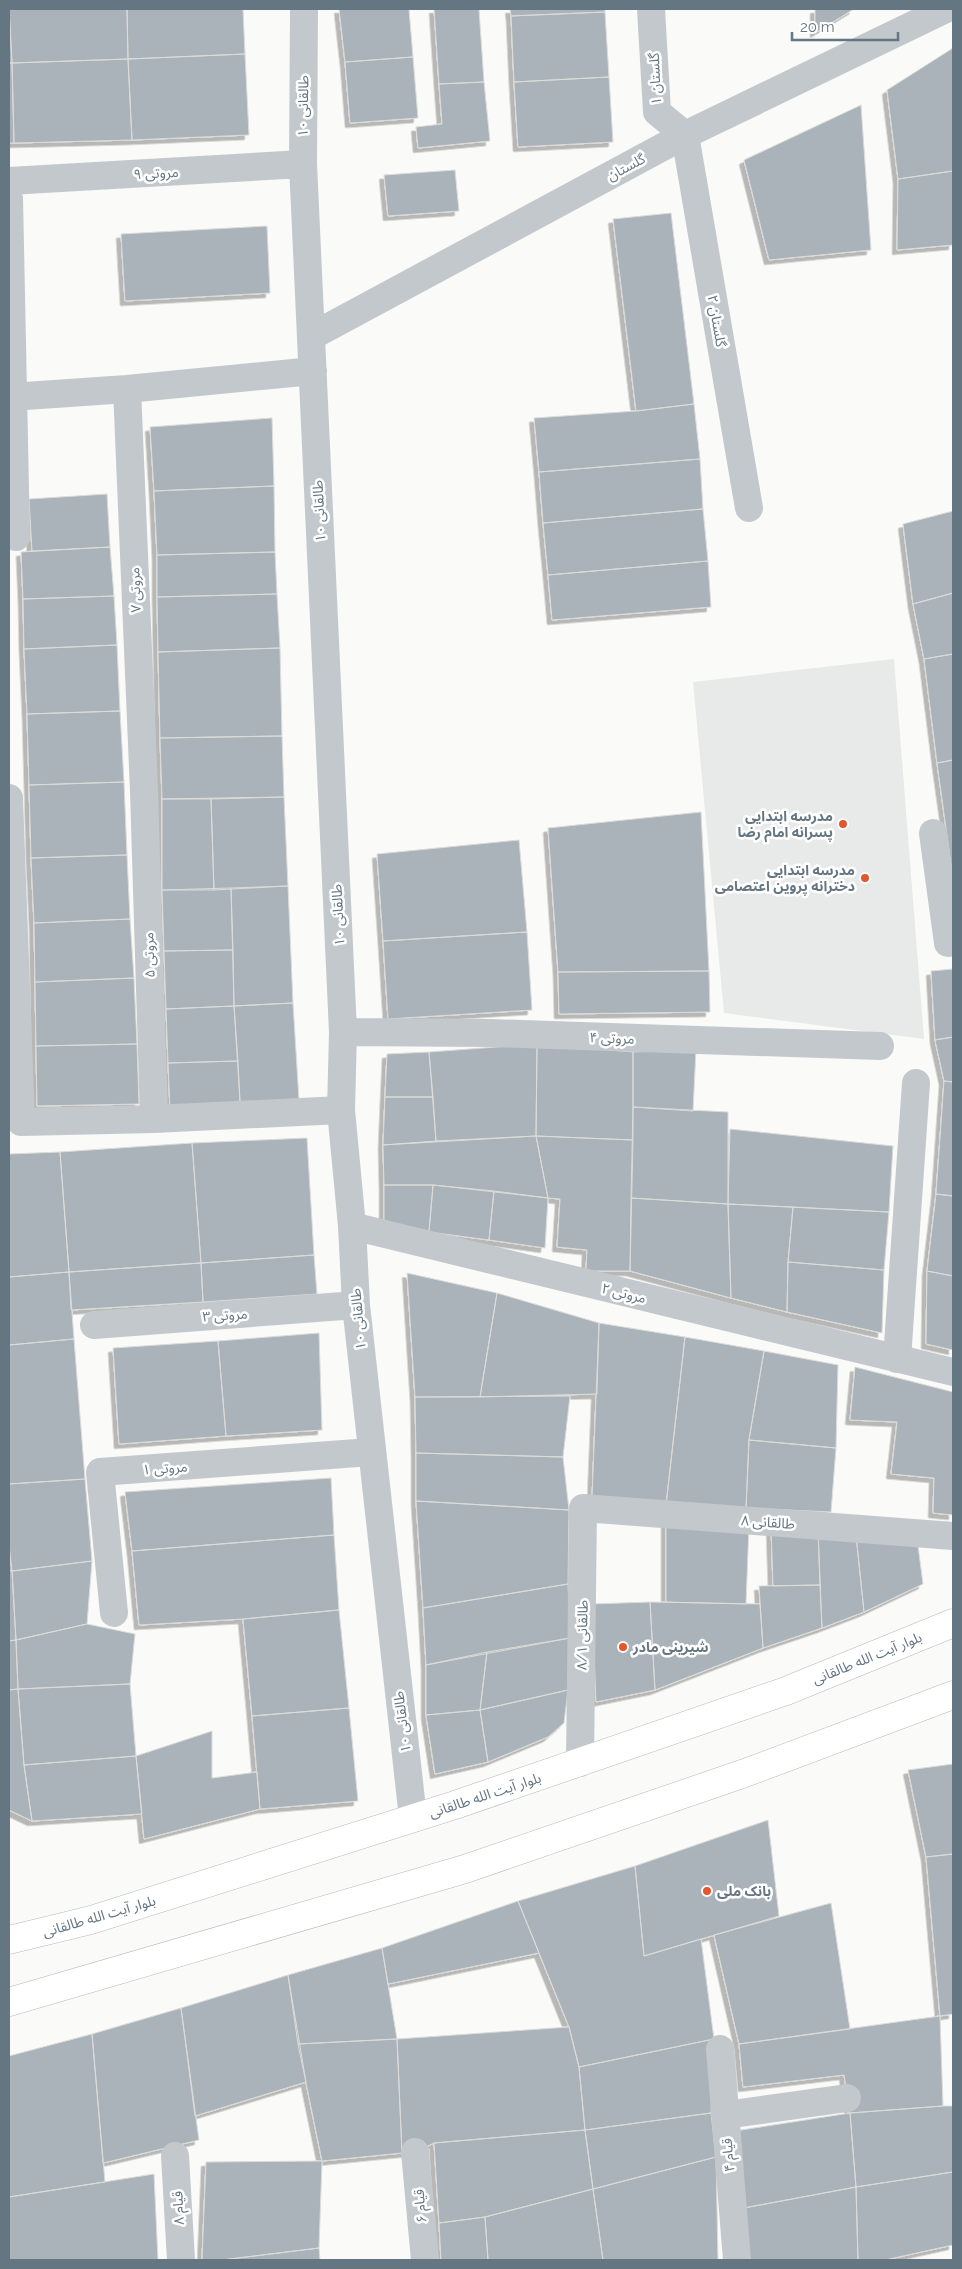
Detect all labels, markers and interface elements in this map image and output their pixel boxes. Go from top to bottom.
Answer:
scale bar [792,10,898,42]
text: 20 m [800,18,835,36]
street label: گلستان ۱ [646,52,665,106]
street label: طالقانی ۱۰ [294,75,313,137]
street label: گلستان [604,150,648,185]
street label: مروتی ۹ [133,164,179,183]
street label: گلستان ۲ [704,294,729,349]
street label: طالقانی ۱۰ [309,480,330,542]
street label: مروتی ۷ [126,567,145,613]
place label: مدرسه ابتدایی پسرانه امام رضا [738,808,833,843]
marker: مدرسه ابتدایی پسرانه امام رضا [837,818,849,830]
place label: مدرسه ابتدایی دخترانه پروین اعتصامی [715,862,855,896]
marker: مدرسه ابتدایی دخترانه پروین اعتصامی [859,872,871,884]
street label: طالقانی ۱۰ [328,884,349,946]
street label: مروتی ۵ [140,932,159,978]
street label: مروتی ۴ [589,1029,635,1048]
street label: مروتی ۲ [600,1280,648,1307]
street label: طالقانی ۱۰ [347,1287,370,1351]
street label: مروتی ۳ [202,1305,248,1326]
street label: مروتی ۱ [142,1458,188,1479]
street label: طالقانی ۸ [741,1512,795,1533]
street label: طالقانی ۸/۱ [573,1600,592,1670]
street label: بلوار آیت الله طالقانی [810,1629,925,1688]
place label: شیرینی مادر [632,1639,708,1656]
marker: شیرینی مادر [617,1641,629,1653]
street label: طالقانی ۱۰ [390,1690,415,1754]
street label: بلوار آیت الله طالقانی [427,1769,544,1822]
place label: بانک ملی [717,1883,771,1899]
marker: بانک ملی [701,1885,713,1897]
street label: بلوار آیت الله طالقانی [41,1892,158,1941]
street label: قیام ۴ [719,2137,740,2173]
street label: قیام ۶ [411,2188,432,2224]
street label: قیام ۸ [169,2190,190,2225]

